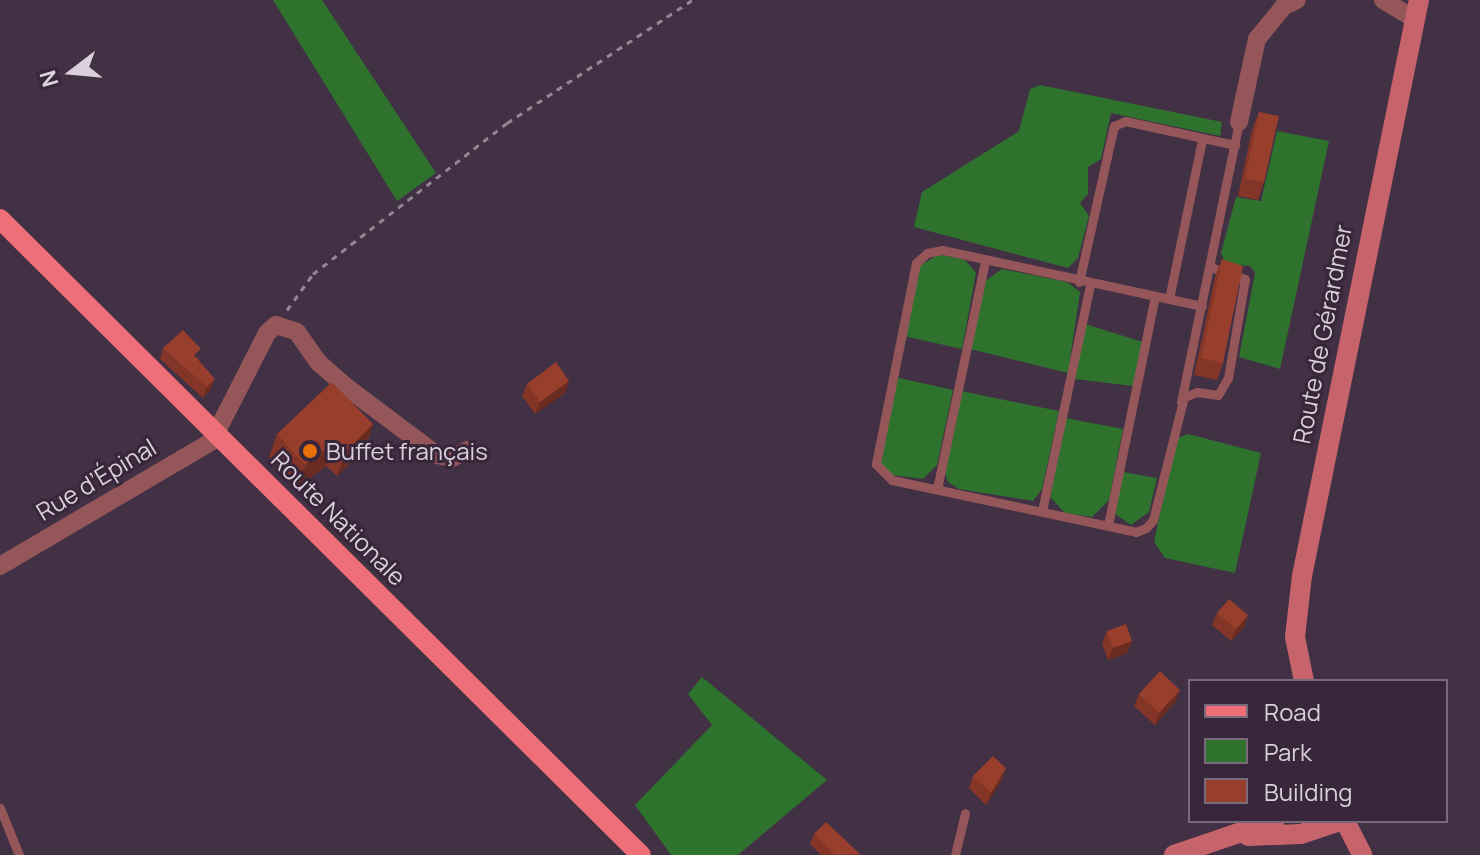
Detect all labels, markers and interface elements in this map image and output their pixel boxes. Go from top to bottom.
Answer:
north arrow [32,32,112,112]
text: N [32,67,66,90]
street label: Route de Gérardmer [1287,222,1357,446]
street label: Rue d’Épinal [31,432,161,526]
place label: Buffet français [326,437,488,465]
marker: Buffet français [301,442,319,460]
street label: Route Nationale [266,445,412,591]
legend [1188,679,1448,823]
text: Road [1264,695,1321,728]
text: Park [1264,735,1312,768]
text: Building [1264,775,1352,808]

